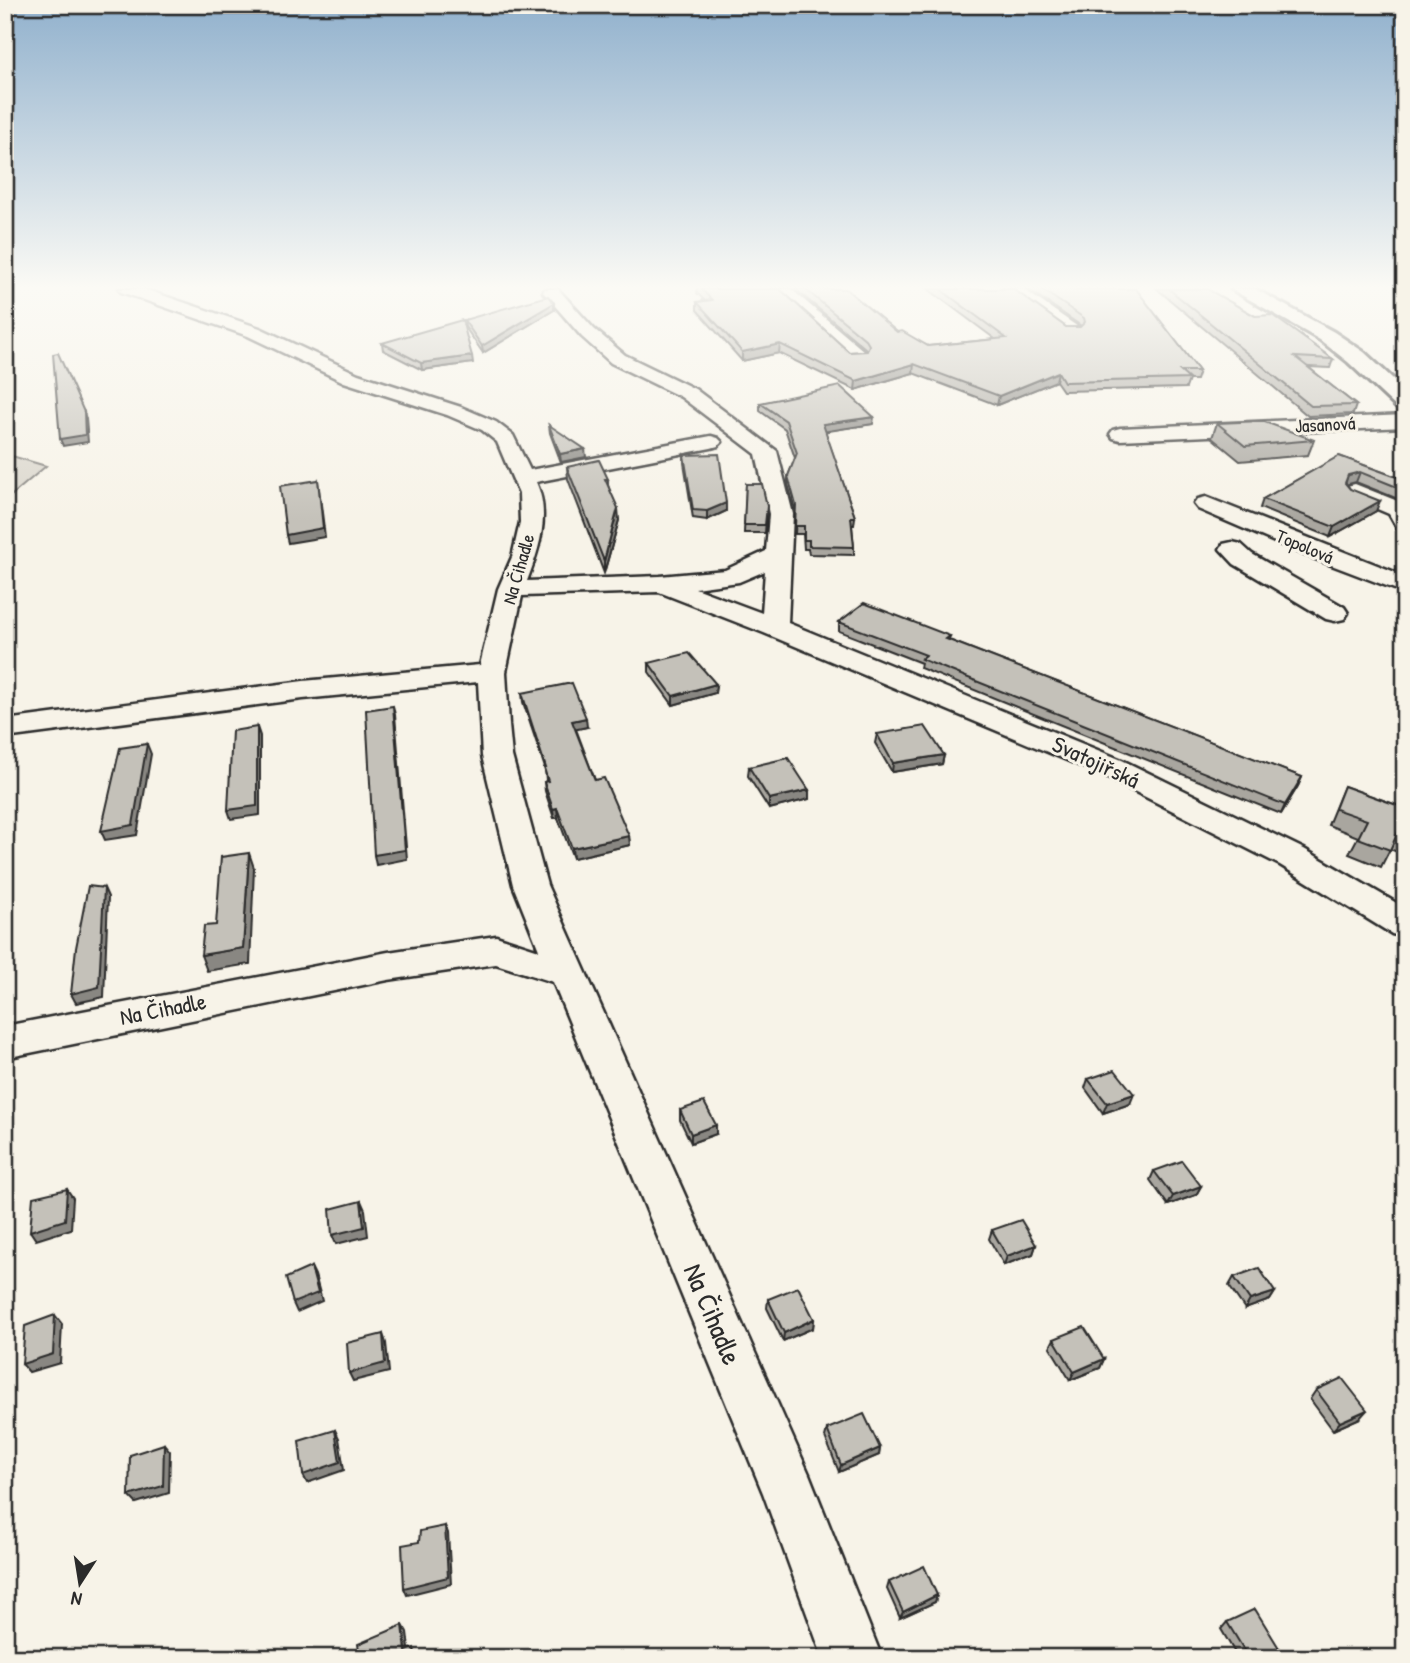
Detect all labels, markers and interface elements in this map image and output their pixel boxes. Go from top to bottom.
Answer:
street label: Jasanová [1294,409,1356,439]
street label: Topolová [1272,522,1338,570]
street label: Na Čihadle [496,530,541,607]
street label: Svatojiřská [1048,728,1145,795]
street label: Na Čihadle [117,985,209,1032]
street label: Na Čihadle [675,1258,751,1370]
north arrow [46,1548,116,1618]
text: N [69,1586,84,1613]

